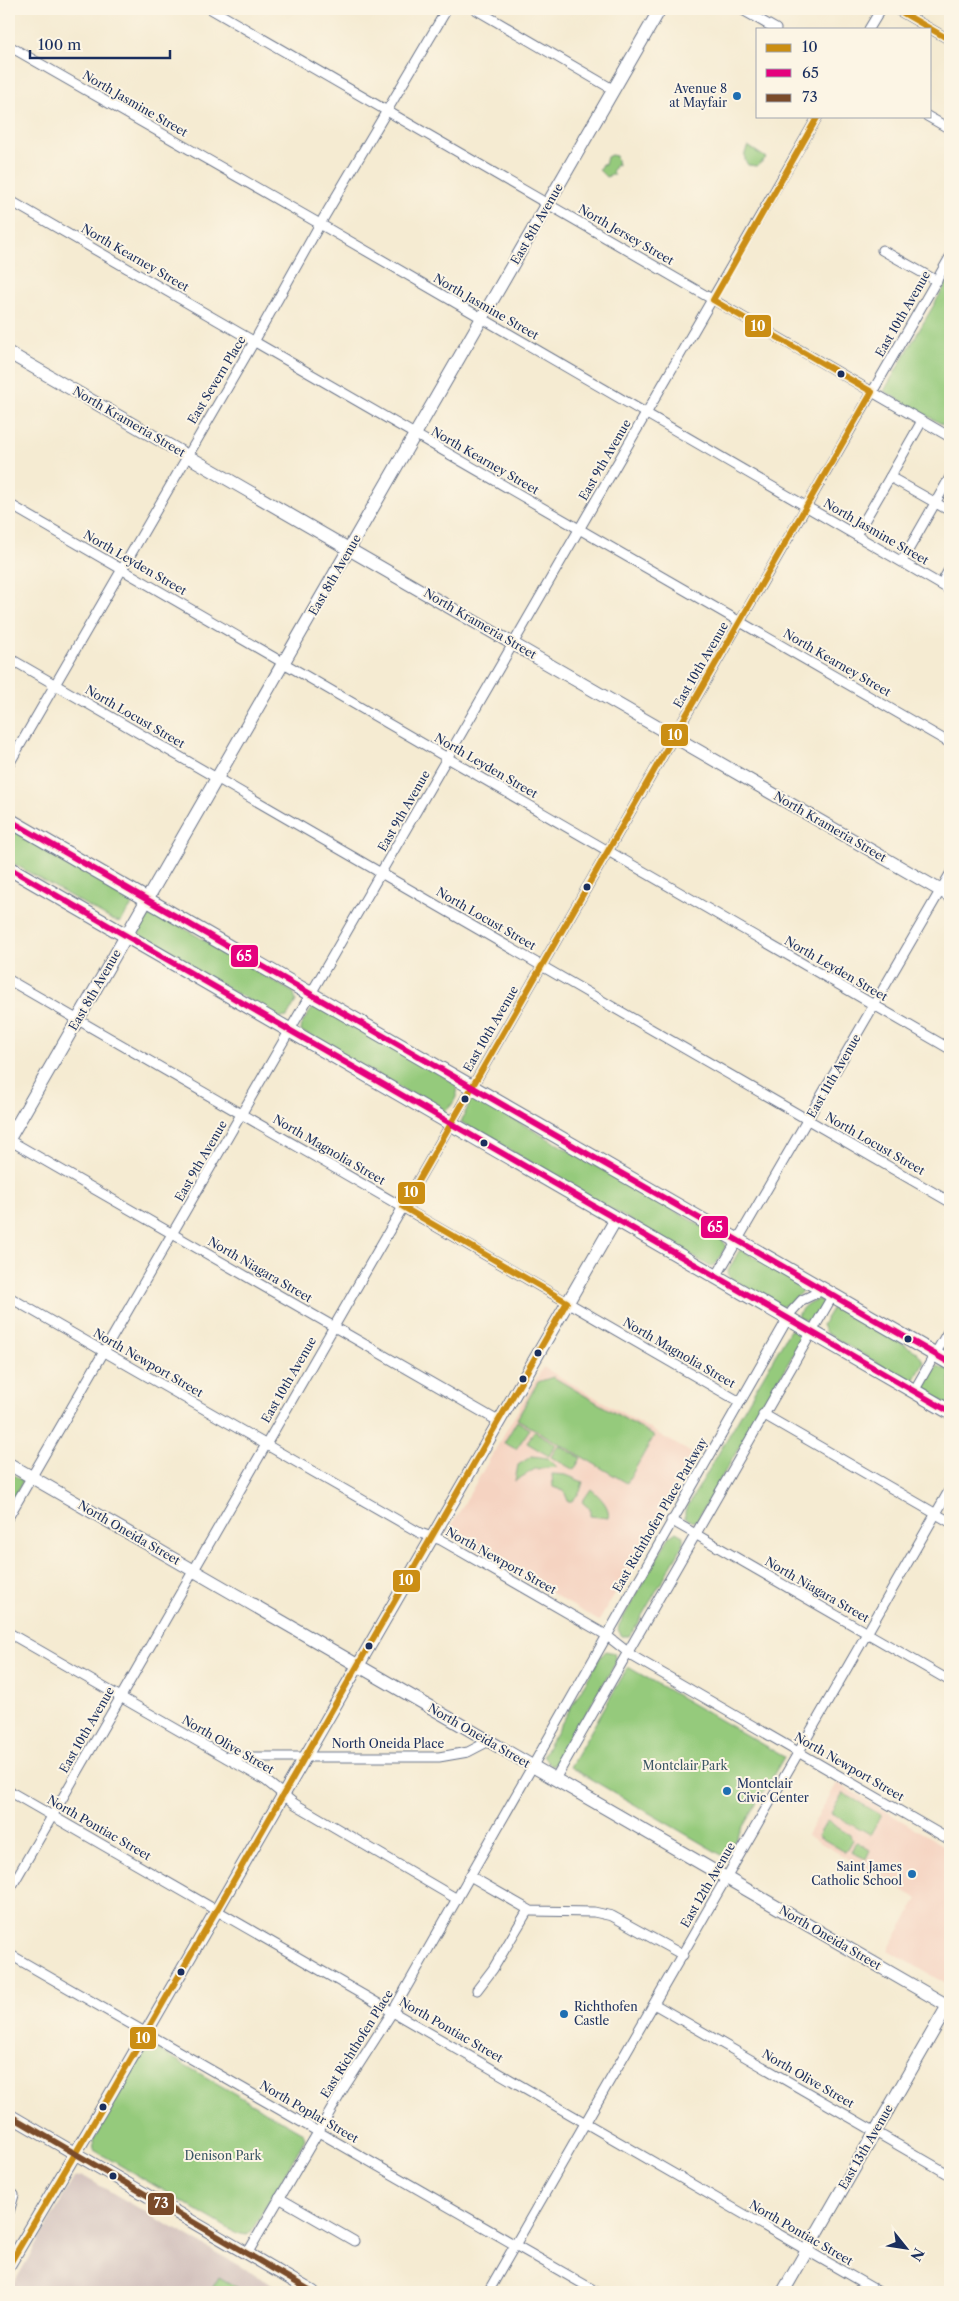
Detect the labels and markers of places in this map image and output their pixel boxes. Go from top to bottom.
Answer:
place label: Avenue 8 at Mayfair [669,81,727,110]
marker: Avenue 8 at Mayfair [731,90,743,102]
unlabelled marker [836,369,846,379]
unlabelled marker [582,882,592,892]
unlabelled marker [460,1094,470,1104]
unlabelled marker [479,1138,489,1148]
unlabelled marker [903,1334,913,1344]
unlabelled marker [533,1348,543,1358]
unlabelled marker [518,1374,528,1384]
unlabelled marker [364,1641,374,1651]
place label: Montclair Civic Center [737,1776,809,1805]
marker: Montclair Civic Center [721,1785,733,1797]
place label: Saint James Catholic School [811,1859,902,1888]
marker: Saint James Catholic School [906,1868,918,1880]
unlabelled marker [176,1967,186,1977]
place label: Richthofen Castle [574,1999,638,2028]
marker: Richthofen Castle [558,2008,570,2020]
unlabelled marker [98,2102,108,2112]
unlabelled marker [108,2171,118,2181]

